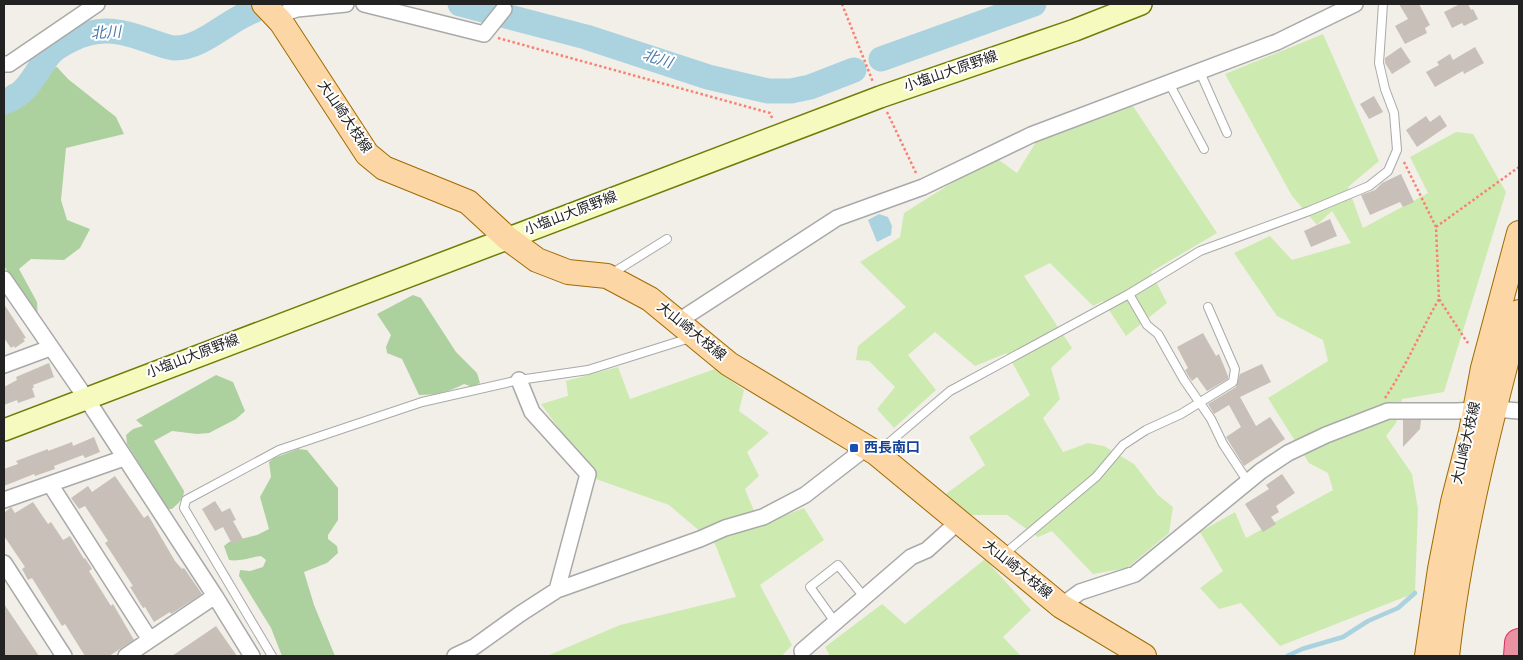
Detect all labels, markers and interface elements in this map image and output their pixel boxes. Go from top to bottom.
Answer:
water label: 北川 [91,24,123,44]
water label: 北川 [640,46,676,74]
street label: 小塩山大原野線 [902,47,1000,96]
street label: 大山崎大枝線 [313,77,375,157]
street label: 小塩山大原野線 [522,188,620,239]
street label: 大山崎大枝線 [653,299,729,365]
street label: 小塩山大原野線 [144,331,242,382]
street label: 大山崎大枝線 [1449,400,1485,486]
place label: 西長南口 [864,440,920,457]
marker: 西長南口 [848,442,860,454]
street label: 大山崎大枝線 [979,537,1055,603]

